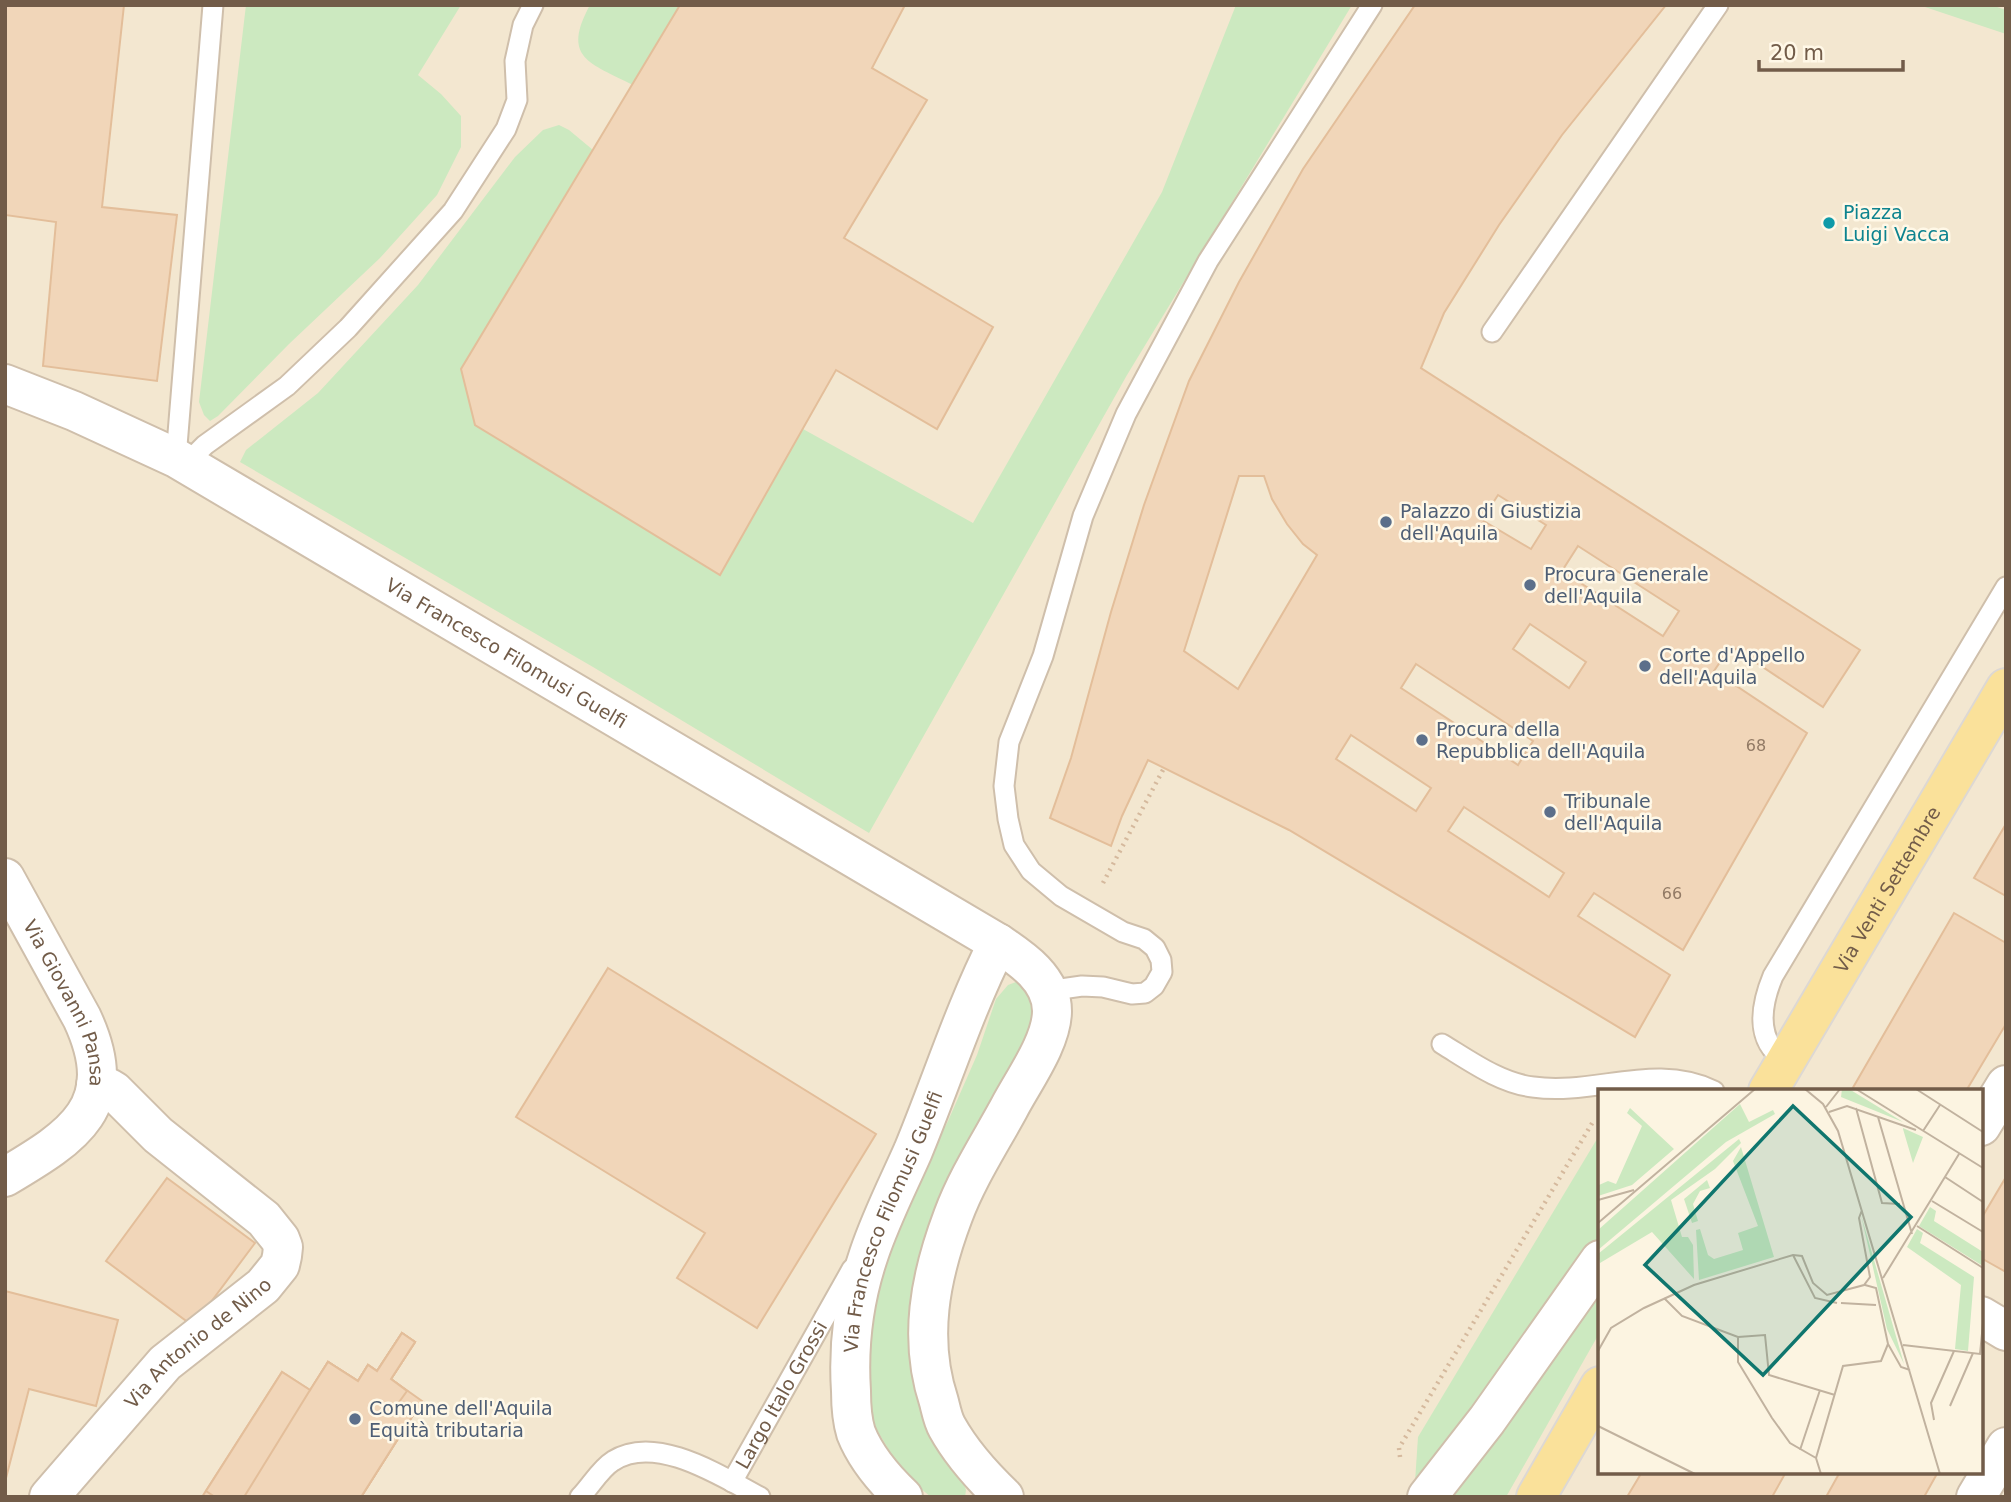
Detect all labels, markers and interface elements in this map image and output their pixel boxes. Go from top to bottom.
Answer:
scale bar [1759,28,1902,72]
text: 20 m [1770,41,1824,65]
place label: Piazza Luigi Vacca [1843,201,1950,245]
marker: Piazza Luigi Vacca [1821,215,1837,231]
place label: Palazzo di Giustizia dell'Aquila [1400,500,1582,544]
marker: Palazzo di Giustizia dell'Aquila [1378,514,1394,530]
place label: Procura Generale dell'Aquila [1544,563,1709,607]
street label: Via Francesco Filomusi Guelfi [382,573,631,733]
marker: Procura Generale dell'Aquila [1522,577,1538,593]
place label: Corte d'Appello dell'Aquila [1659,644,1805,688]
marker: Corte d'Appello dell'Aquila [1637,658,1653,674]
place label: Procura della Repubblica dell'Aquila [1436,718,1645,762]
marker: Procura della Repubblica dell'Aquila [1414,732,1430,748]
house number: 68 [1746,736,1766,755]
place label: Tribunale dell'Aquila [1563,790,1663,834]
street label: Via Venti Settembre [1829,802,1945,977]
marker: Tribunale dell'Aquila [1542,804,1558,820]
house number: 66 [1662,884,1682,903]
street label: Via Giovanni Pansa [19,916,108,1087]
street label: Via Francesco Filomusi Guelfi [840,1088,946,1353]
inset map [1598,1089,1983,1474]
street label: Via Antonio de Nino [120,1274,276,1413]
street label: Largo Italo Grossi [731,1317,831,1473]
place label: Comune dell'Aquila Equità tributaria [369,1397,553,1441]
marker: Comune dell'Aquila Equità tributaria [347,1411,363,1427]

